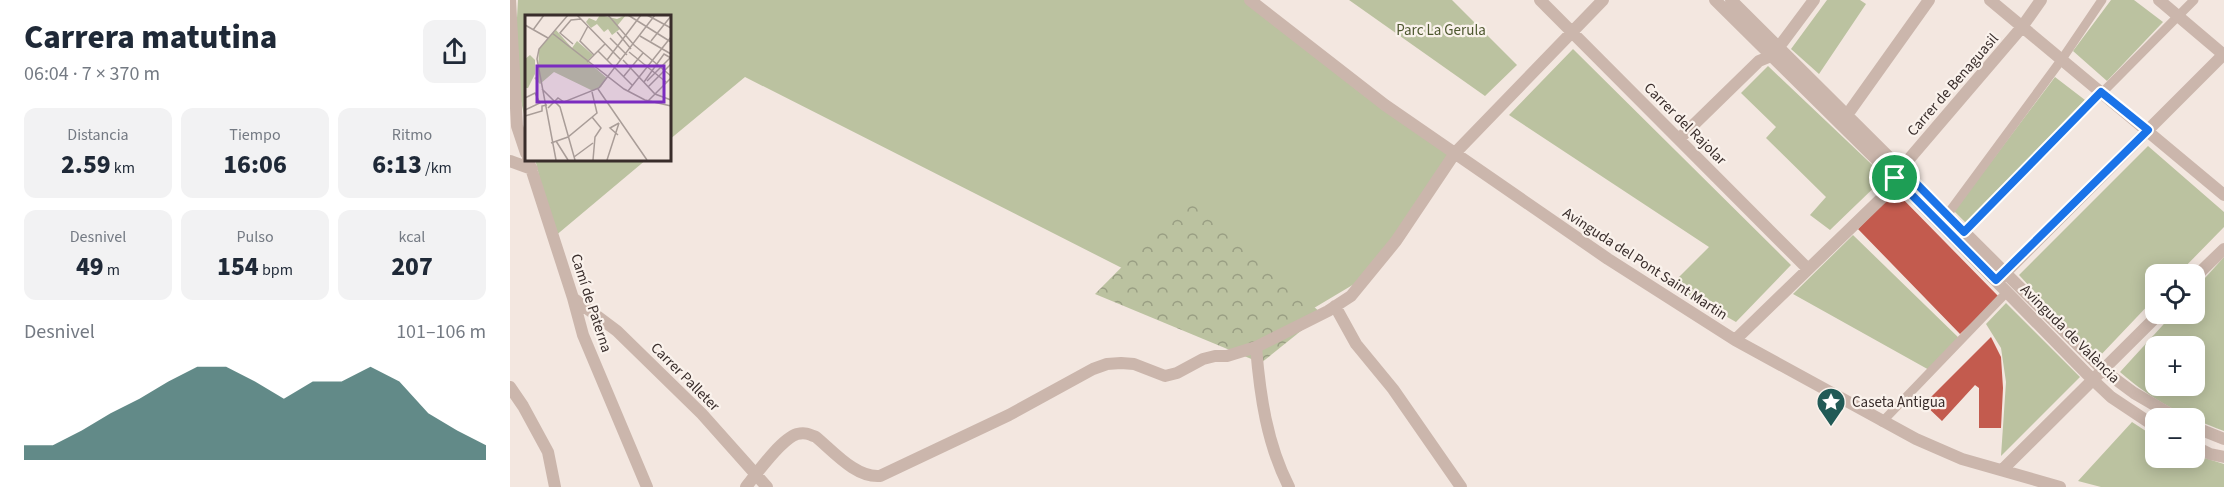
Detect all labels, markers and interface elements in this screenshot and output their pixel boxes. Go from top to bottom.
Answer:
text: Carrera matutina [24,14,277,61]
inset map [525,15,670,160]
button: share [423,20,486,83]
park label: Parc La Gerula [1396,20,1486,41]
street label: Carrer de Benaguasil [1902,29,2004,141]
text: 06:04 · 7 × 370 m [24,60,160,88]
street label: Carrer del Rajolar [1639,78,1732,171]
text: Distancia [67,124,129,146]
text: Tiempo [229,124,281,146]
text: Ritmo [392,124,432,146]
text: 2.59 [61,146,111,183]
text: 16:06 [223,146,287,183]
text: 6:13 [372,146,422,183]
pin [1869,152,1920,203]
text: km [111,157,135,179]
text: /km [422,157,452,179]
icon: arrive [1878,161,1911,194]
street label: Avinguda del Pont Saint Martin [1558,203,1732,325]
text: Desnivel [70,226,126,248]
text: Pulso [236,226,274,248]
text: kcal [399,226,425,248]
text: 49 [76,248,104,285]
text: 154 [217,248,259,285]
text: 207 [391,248,433,285]
street label: Camí de Paterna [565,251,617,355]
text: m [104,259,120,281]
text: bpm [259,259,293,281]
map controls [2145,264,2205,468]
button: locate [2145,264,2205,324]
street label: Avinguda de València [2016,280,2124,388]
text: Desnivel [24,318,95,346]
text: 101–106 m [396,318,486,346]
button: + [2145,336,2205,396]
street label: Carrer Palleter [646,338,725,417]
place icon: Caseta Antigua [1815,386,1847,428]
place label: Caseta Antigua [1852,392,1945,413]
button: − [2145,408,2205,468]

